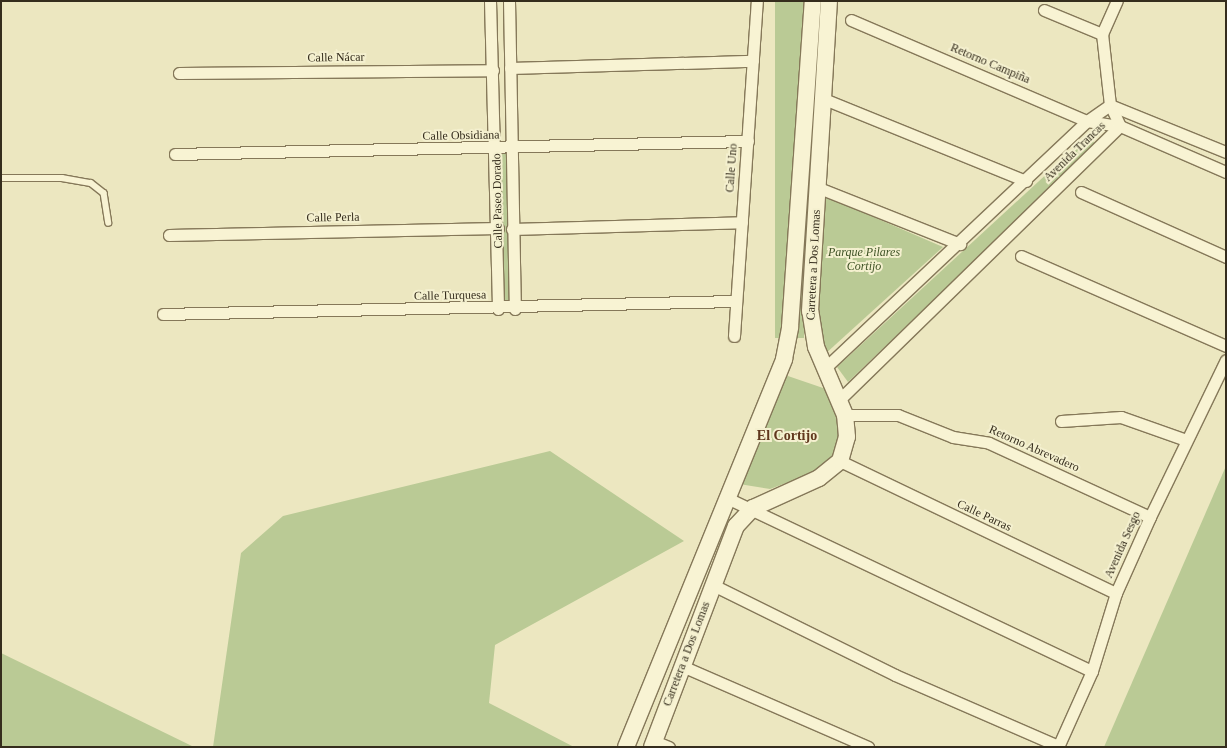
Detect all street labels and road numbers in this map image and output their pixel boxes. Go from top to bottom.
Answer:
street label: Retorno Campiña [948,41,1032,87]
street label: Calle Nácar [307,50,365,66]
street label: Avenida Trancas [1041,119,1109,185]
street label: Calle Obsidiana [422,128,500,144]
street label: Calle Uno [723,143,741,193]
street label: Calle Paseo Dorado [490,153,506,249]
street label: Carretera a Dos Lomas [804,209,824,321]
street label: Calle Perla [306,210,360,226]
street label: Calle Turquesa [414,288,486,304]
street label: Retorno Abrevadero [986,422,1082,476]
street label: Calle Parras [955,497,1013,535]
street label: Avenida Sesgo [1102,509,1144,581]
street label: Carretera a Dos Lomas [660,600,714,708]

